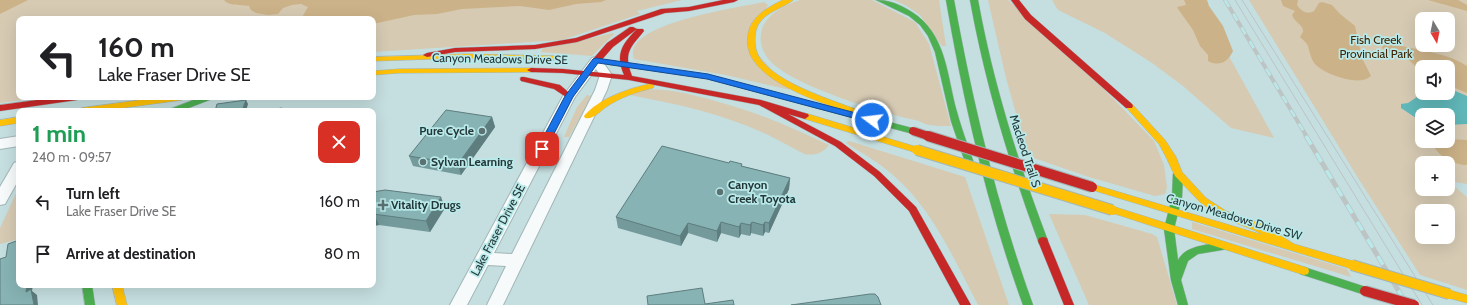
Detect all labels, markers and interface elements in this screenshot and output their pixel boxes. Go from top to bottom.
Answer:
north arrow [1415,12,1455,52]
map controls [1415,12,1455,244]
text: 160 m [98,30,174,64]
icon: left [32,32,84,84]
park label: Fish Creek Provincial Park [1340,32,1413,61]
street label: Canyon Meadows Drive SE [432,50,568,67]
button: sound [1415,60,1455,100]
text: Lake Fraser Drive SE [98,64,251,86]
position arrow [851,99,893,141]
button: layers [1415,108,1455,148]
street label: Macleod Trail S [1007,113,1044,189]
text: 1 min [32,119,86,148]
button: close [318,121,360,163]
place label: Pure Cycle [419,123,474,138]
marker: Pure Cycle [477,126,487,136]
pin [525,132,559,166]
icon: arrive [531,138,553,160]
text: 240 m · 09:57 [32,149,111,165]
place label: Sylvan Learning [431,154,513,169]
button: + [1415,156,1455,196]
marker: Sylvan Learning [418,157,428,167]
place label: Canyon Creek Toyota [728,177,796,206]
street label: Lake Fraser Drive SE [467,181,528,278]
text: Turn left [66,185,120,203]
marker: Canyon Creek Toyota [715,187,725,197]
street label: Canyon Meadows Drive SW [1164,190,1304,243]
icon: left [32,191,54,213]
text: 160 m [320,193,360,211]
place label: Vitality Drugs [391,197,461,212]
marker: Vitality Drugs [378,200,388,210]
text: Lake Fraser Drive SE [66,203,176,219]
button: − [1415,204,1455,244]
icon: arrive [32,243,54,265]
text: Arrive at destination [66,245,196,263]
text: 80 m [324,245,360,263]

